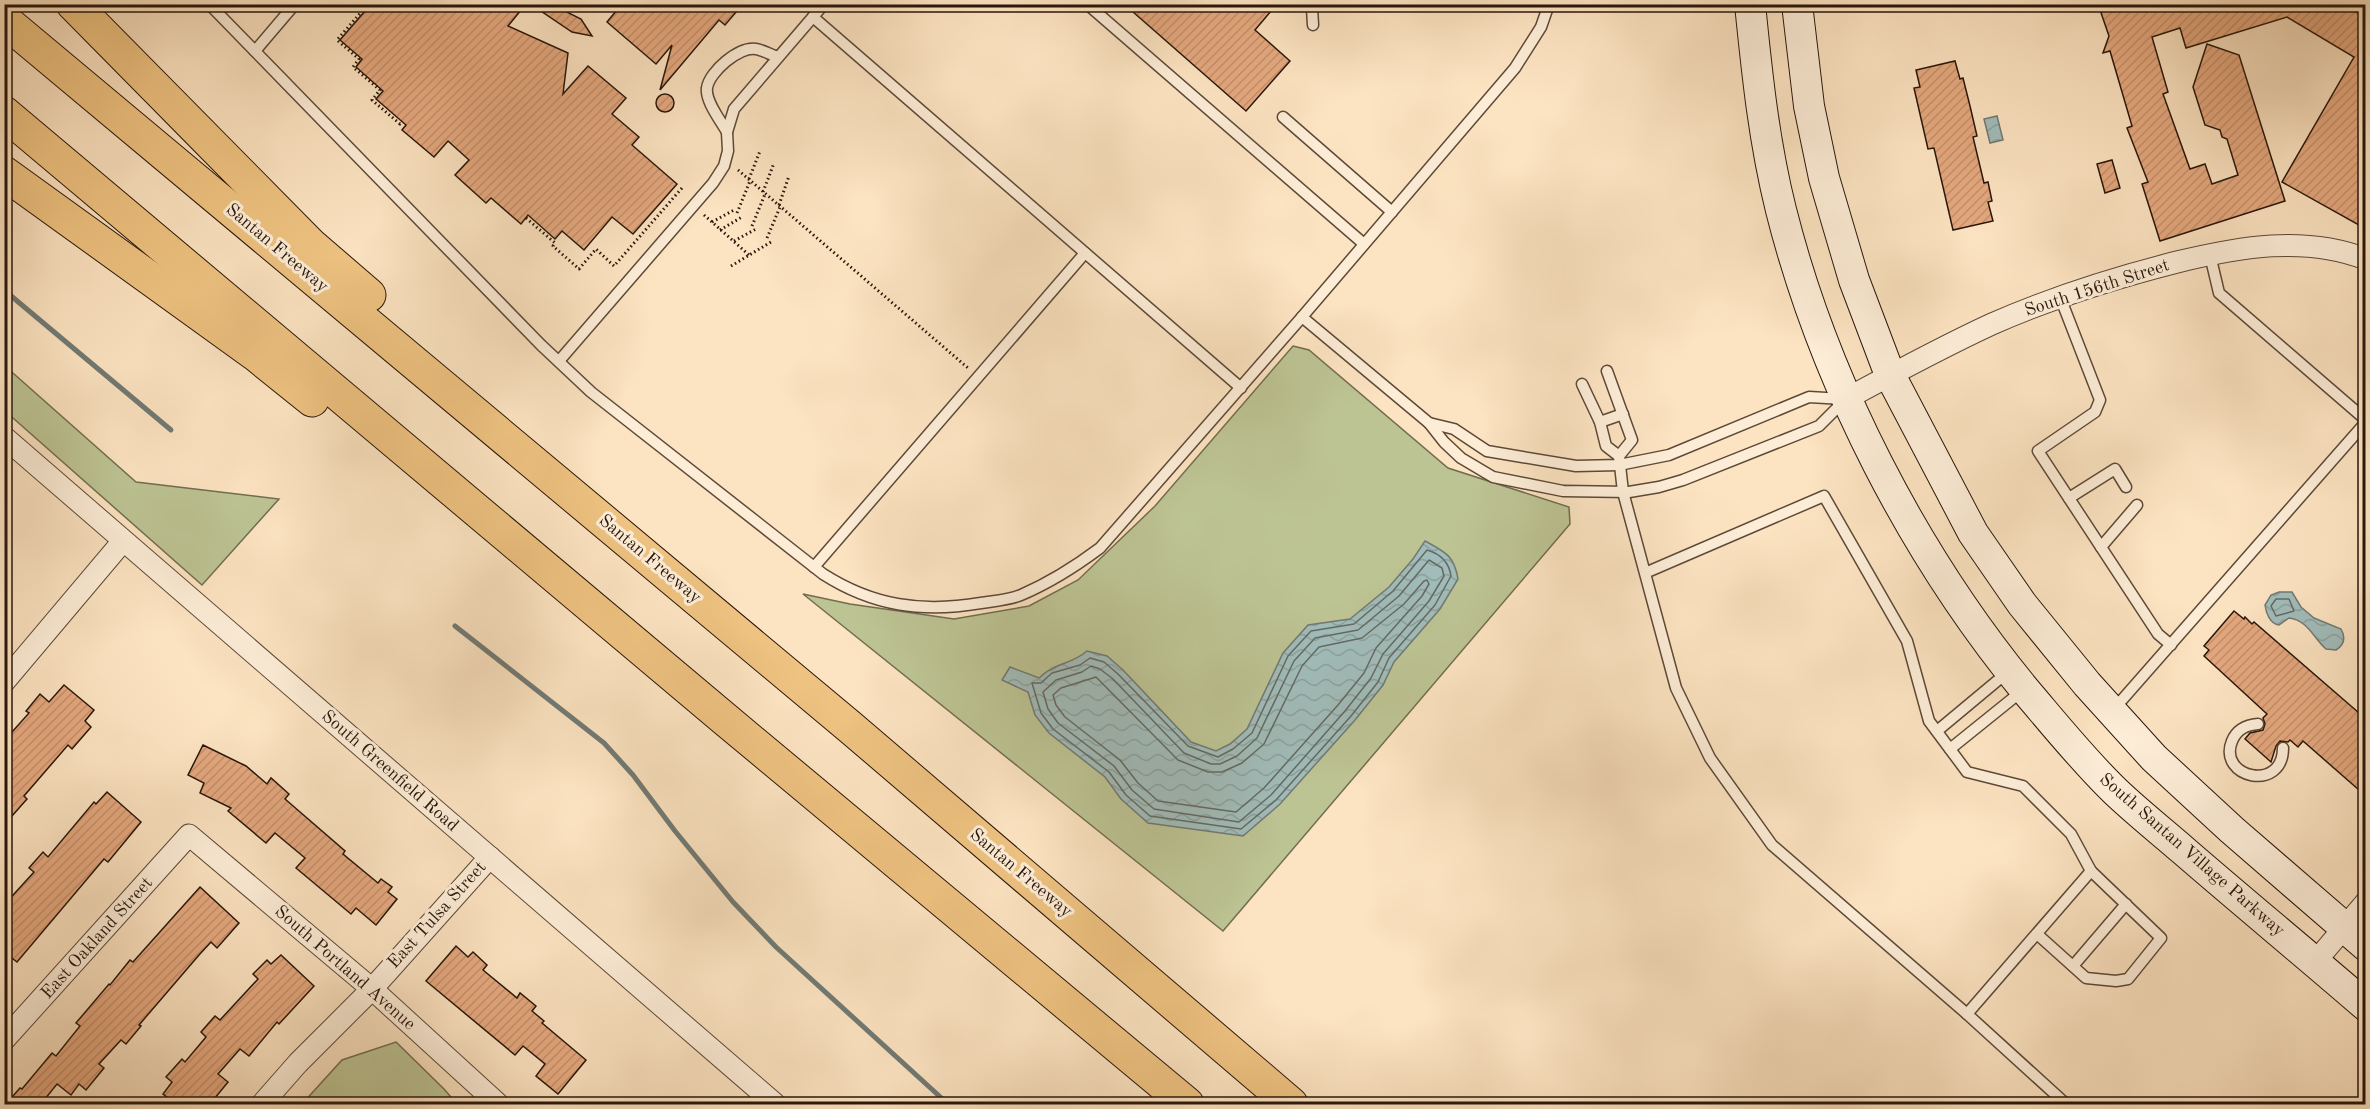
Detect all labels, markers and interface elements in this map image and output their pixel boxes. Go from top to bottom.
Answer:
street label: Santan Freeway [222,200,332,296]
street label: South 156th Street [2022,256,2172,320]
street label: Santan Freeway [595,511,705,607]
street label: South Greenfield Road [318,707,462,835]
street label: South Santan Village Parkway [2096,770,2288,940]
street label: Santan Freeway [966,825,1076,921]
street label: East Tulsa Street [384,858,490,972]
street label: East Oakland Street [38,874,156,1002]
street label: South Portland Avenue [271,902,419,1034]

